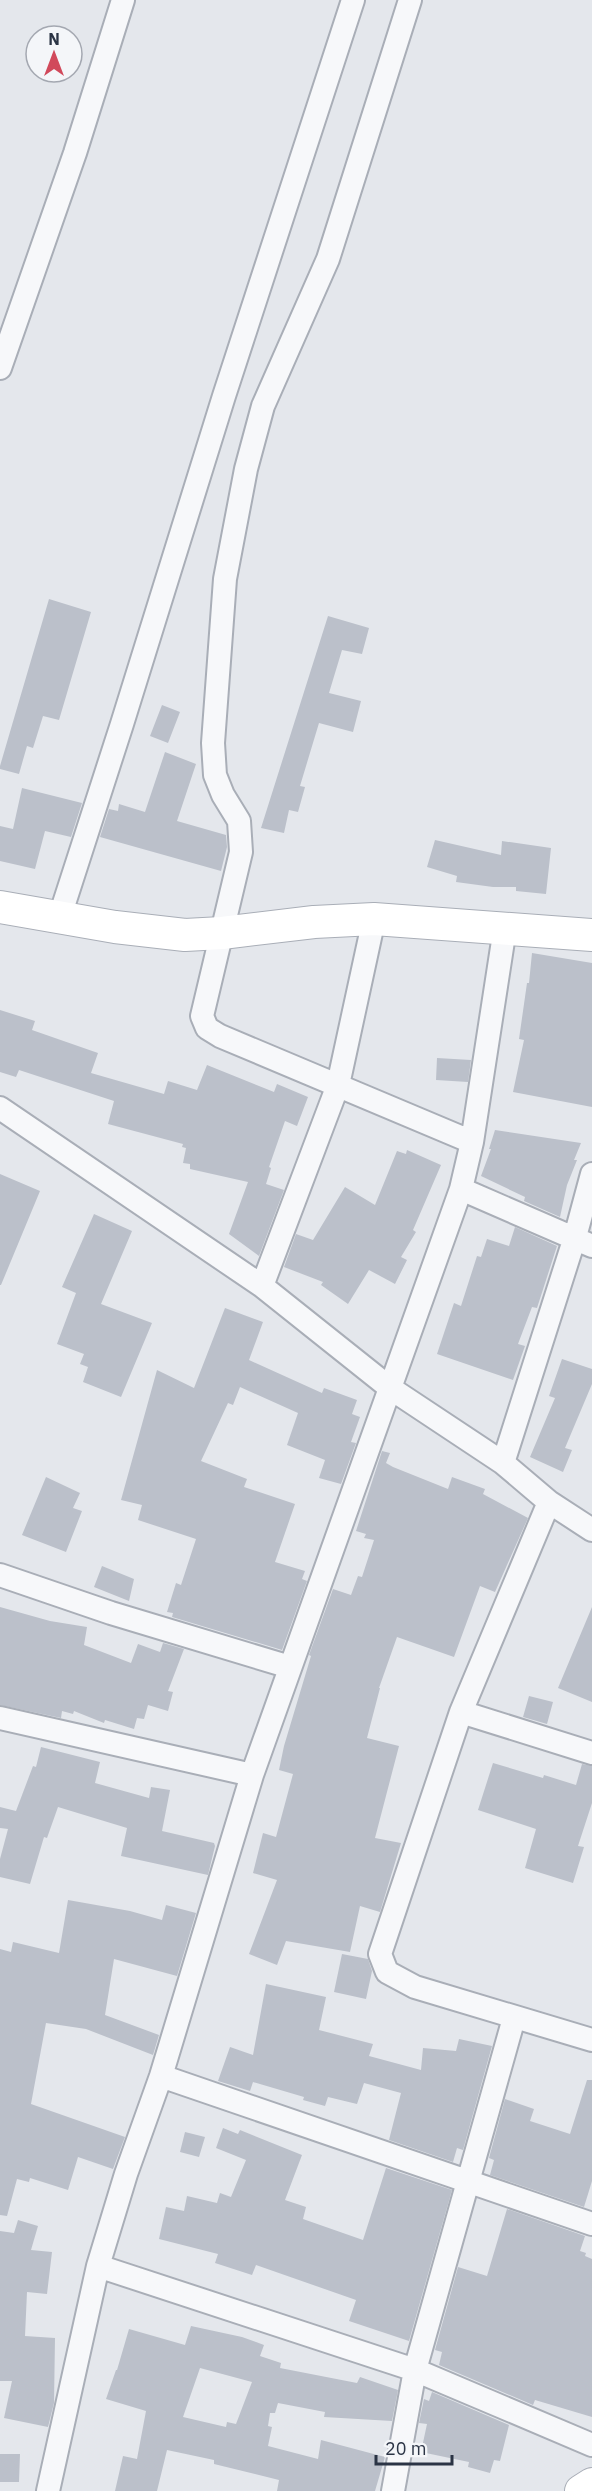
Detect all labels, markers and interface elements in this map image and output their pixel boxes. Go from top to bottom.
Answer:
north arrow [24,24,84,84]
text: N [48,29,60,49]
scale bar [376,2428,452,2466]
text: 20 m [385,2437,427,2460]

